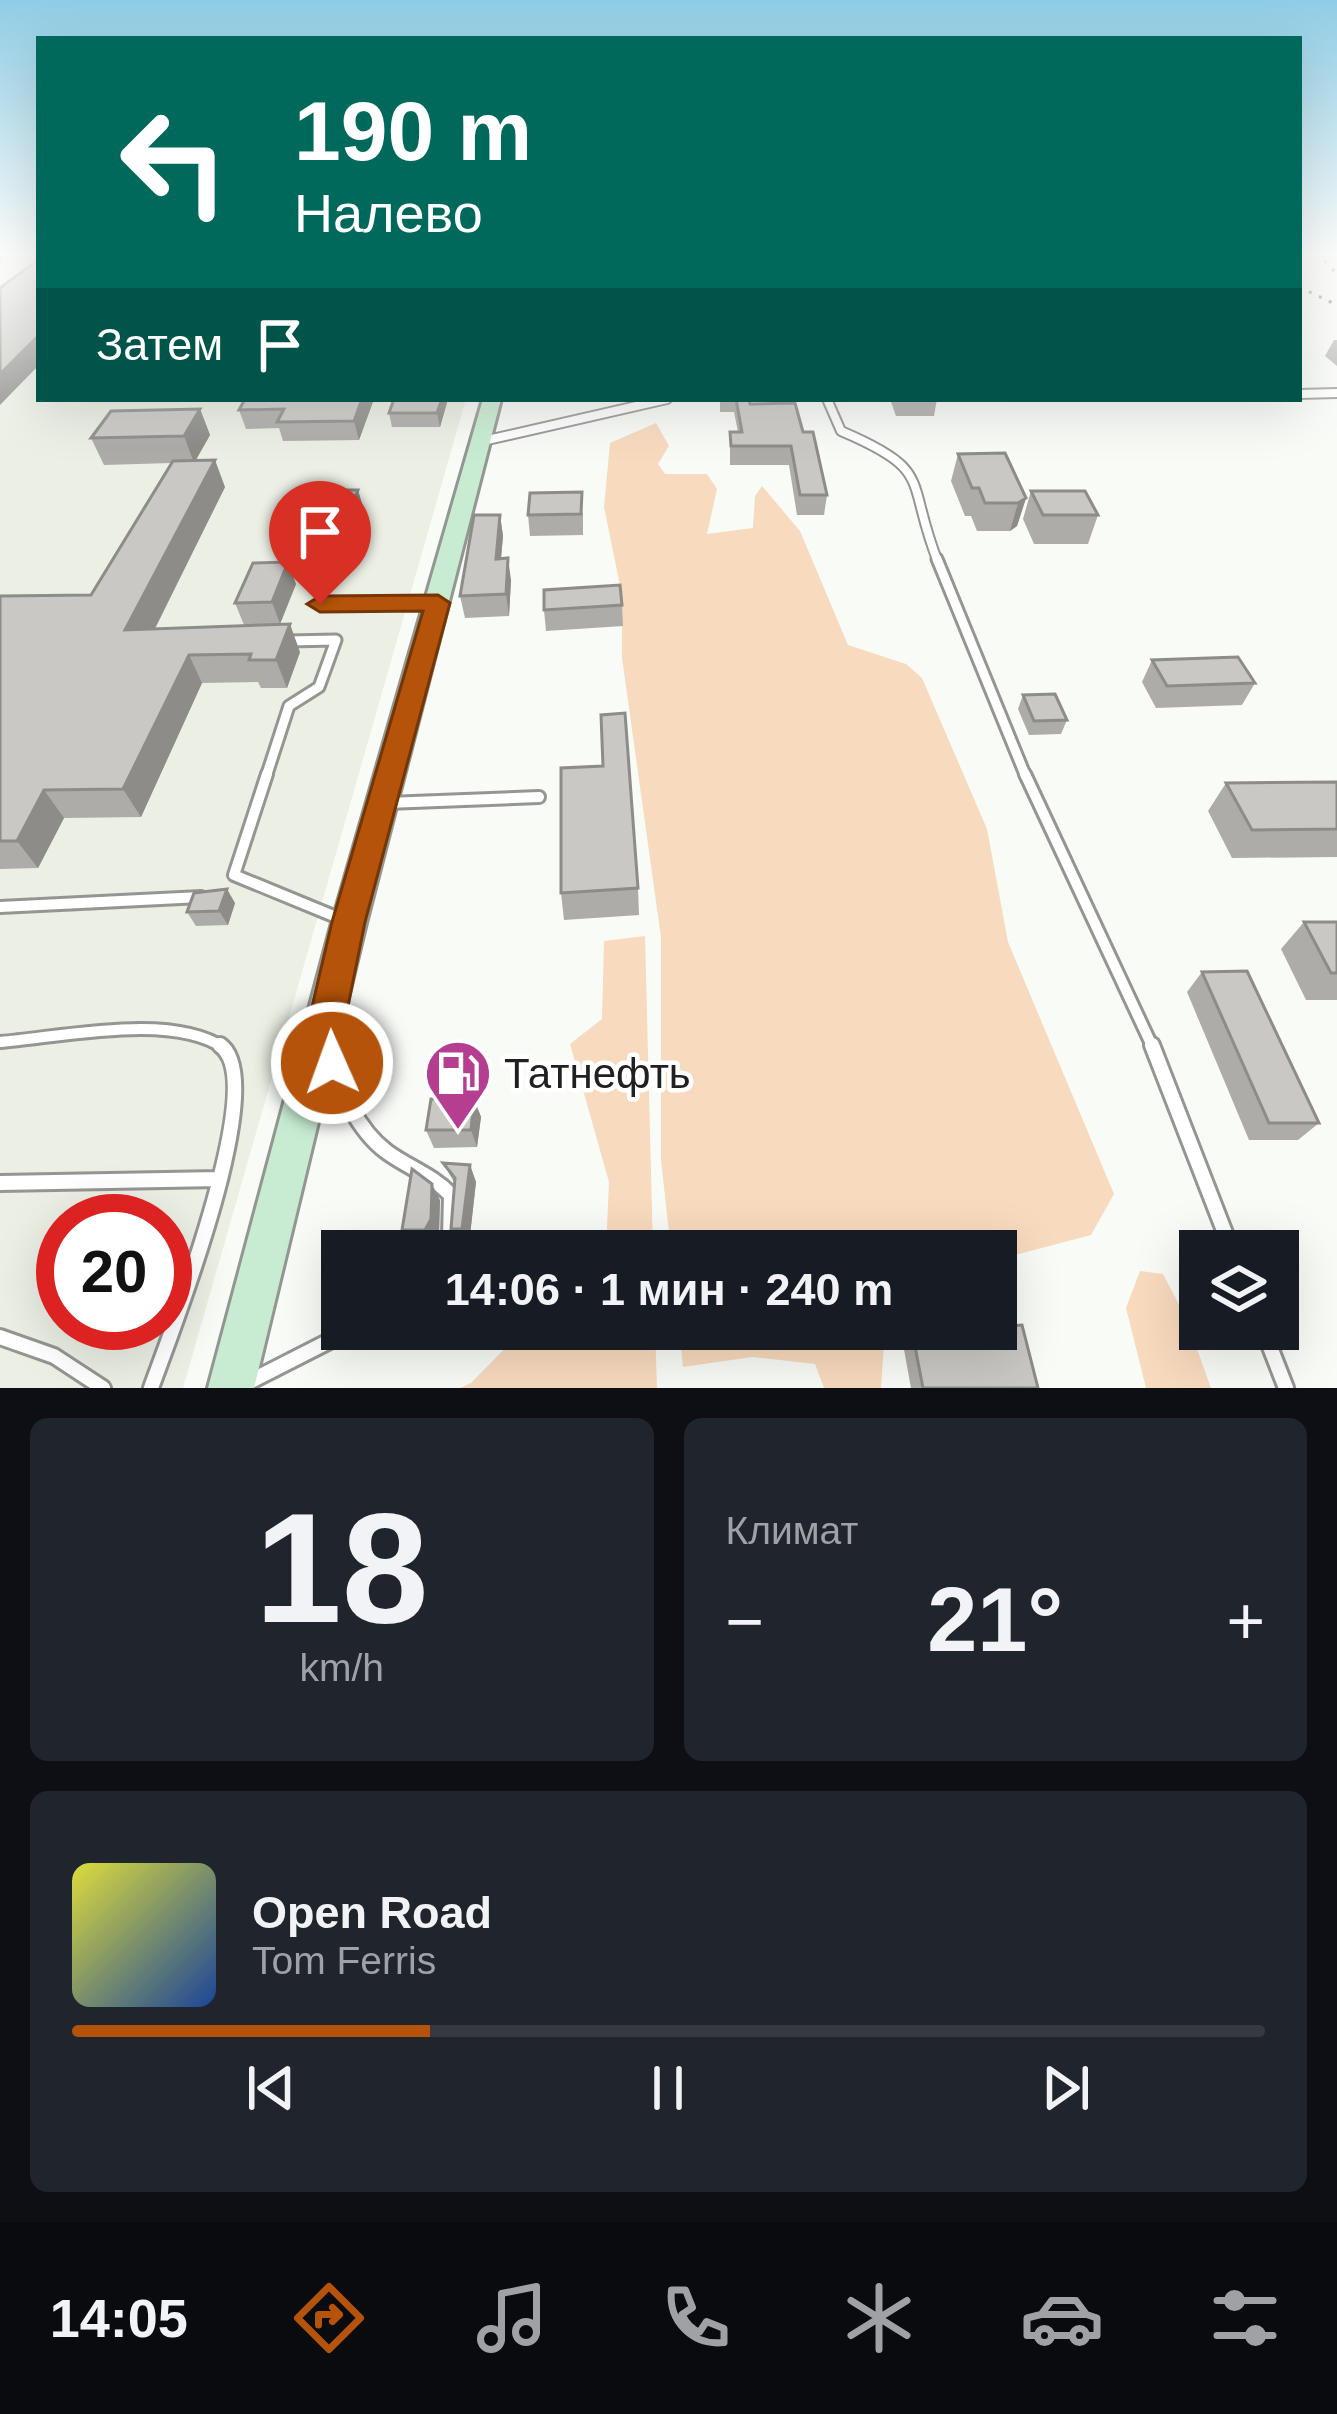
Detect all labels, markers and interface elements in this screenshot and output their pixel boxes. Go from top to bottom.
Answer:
icon: left [96,84,252,240]
text: 190 m [294,84,532,178]
text: Налево [294,183,483,243]
icon: arrive [247,312,313,378]
text: Затем [96,319,223,370]
pin [269,481,371,604]
icon: arrive [287,499,353,565]
position arrow [269,1000,395,1126]
fuel station icon: Татнефть [423,1038,493,1132]
place label: Татнефть [504,1050,691,1097]
speed limit sign: 20 [36,1194,192,1350]
map controls [1179,1230,1299,1350]
button: layers [1179,1230,1299,1350]
text: 14:06 · 1 мин · 240 m [445,1264,893,1315]
text: 18 [255,1481,429,1655]
text: Климат [726,1509,858,1552]
text: 21° [927,1570,1063,1670]
text: − [726,1584,764,1658]
text: + [1226,1584,1265,1658]
text: km/h [299,1646,384,1689]
text: Open Road [252,1887,492,1938]
text: Tom Ferris [252,1939,436,1982]
icon: previous [238,2055,304,2121]
icon: pause [635,2055,701,2121]
icon: next [1033,2055,1099,2121]
icon: directions [287,2276,371,2360]
icon: music [470,2276,554,2360]
icon: phone [654,2276,738,2360]
icon: climate [837,2276,921,2360]
icon: car [1020,2276,1104,2360]
icon: filters [1203,2276,1287,2360]
text: 14:05 [50,2288,188,2348]

